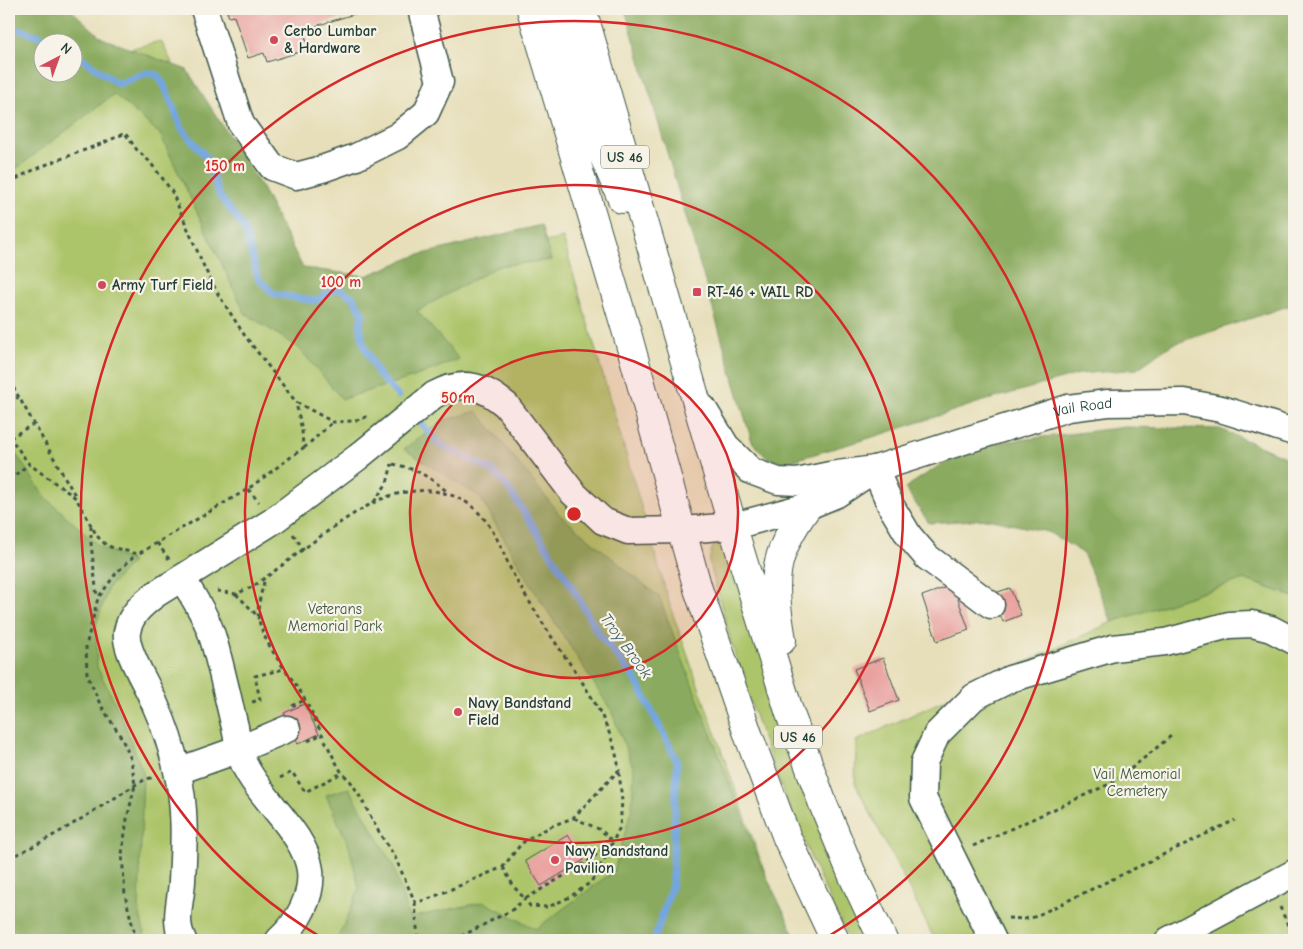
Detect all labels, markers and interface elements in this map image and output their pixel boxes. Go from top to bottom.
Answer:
place label: Cerbo Lumbar & Hardware [284,22,376,57]
north arrow [32,32,82,82]
marker: Cerbo Lumbar & Hardware [268,34,280,46]
text: N [57,39,75,58]
road number: US 46 [601,146,649,168]
text: 150 m [205,157,245,175]
text: 100 m [321,273,361,291]
place label: Army Turf Field [112,276,213,294]
marker: Army Turf Field [96,279,108,291]
place label: RT-46 + VAIL RD [707,283,813,301]
marker: RT-46 + VAIL RD [691,286,703,298]
text: 50 m [441,389,475,407]
street label: Vail Road [1051,394,1112,421]
centre of rings [565,505,583,523]
park label: Veterans Memorial Park [288,600,383,635]
water label: Troy Brook [596,610,656,682]
place label: Navy Bandstand Field [468,694,571,729]
marker: Navy Bandstand Field [452,706,464,718]
road number: US 46 [774,726,822,749]
park label: Vail Memorial Cemetery [1093,765,1181,800]
place label: Navy Bandstand Pavilion [565,842,668,877]
marker: Navy Bandstand Pavilion [549,854,561,866]

